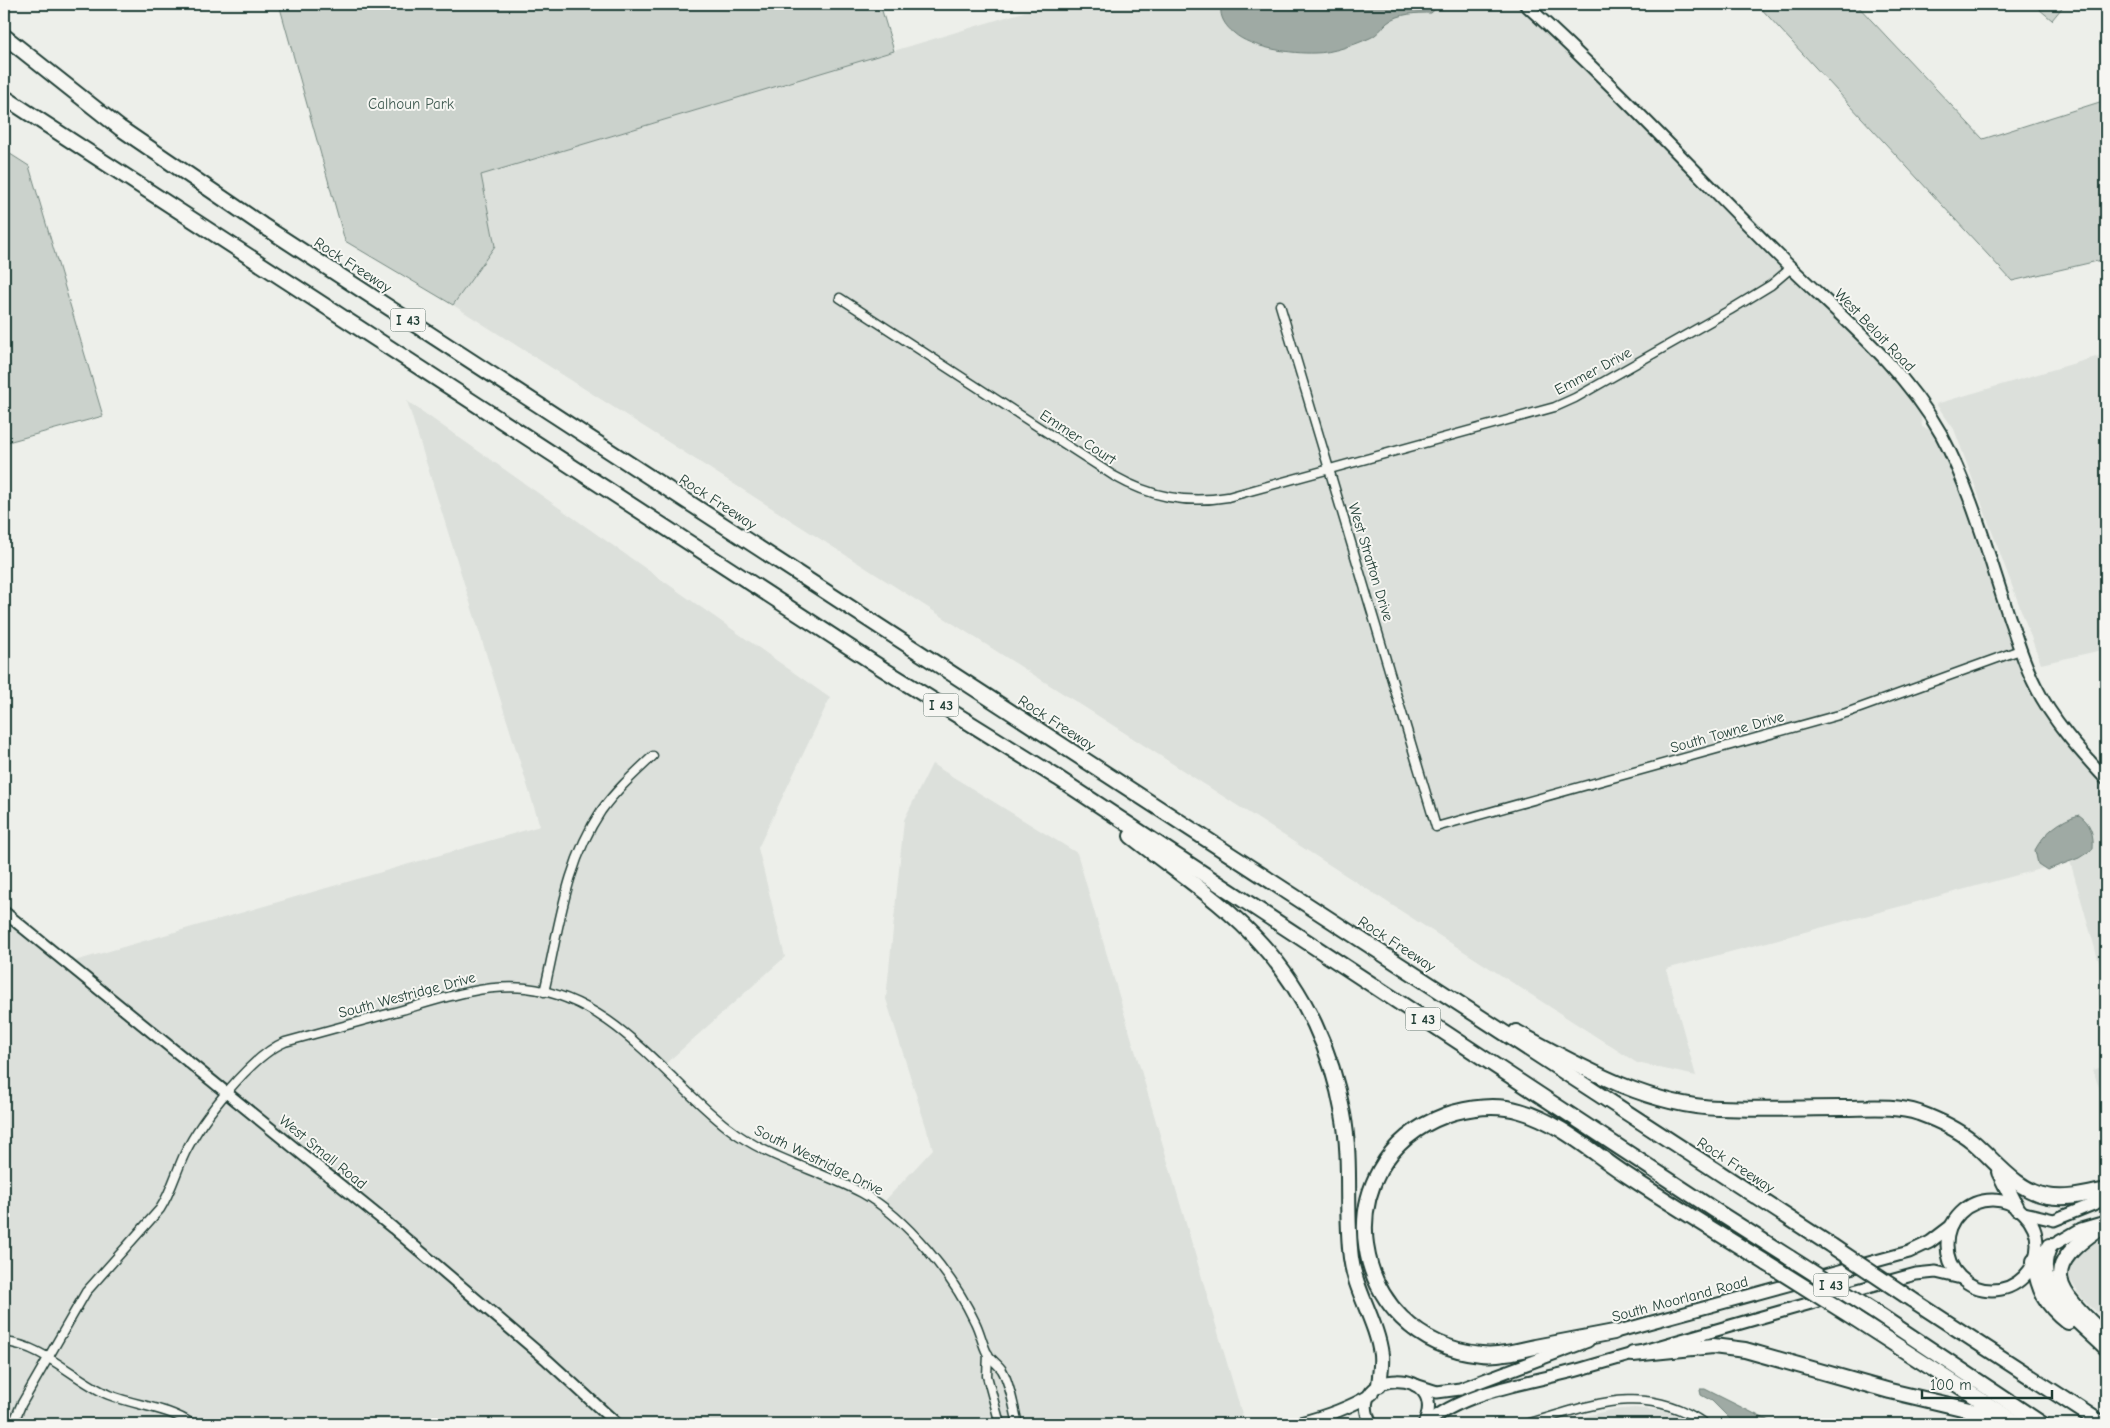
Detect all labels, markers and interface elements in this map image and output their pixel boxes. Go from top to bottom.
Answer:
park label: Calhoun Park [368,95,455,113]
street label: Rock Freeway [311,233,395,297]
street label: West Beloit Road [1831,285,1919,375]
road number: I 43 [390,308,426,332]
street label: Emmer Drive [1551,343,1635,399]
street label: Emmer Court [1036,406,1120,469]
street label: Rock Freeway [676,470,760,534]
street label: West Stratton Drive [1344,501,1398,624]
street label: Rock Freeway [1015,691,1099,755]
road number: I 43 [924,694,958,716]
street label: South Towne Drive [1668,707,1786,757]
street label: Rock Freeway [1355,912,1439,976]
street label: South Westridge Drive [336,968,478,1022]
road number: I 43 [1406,1008,1440,1030]
street label: West Small Road [276,1111,370,1193]
street label: South Westridge Drive [752,1121,887,1199]
street label: Rock Freeway [1694,1133,1778,1197]
street label: South Moorland Road [1610,1272,1750,1326]
road number: I 43 [1814,1274,1848,1296]
scale bar [1922,1368,2052,1400]
text: 100 m [1930,1376,1972,1394]

